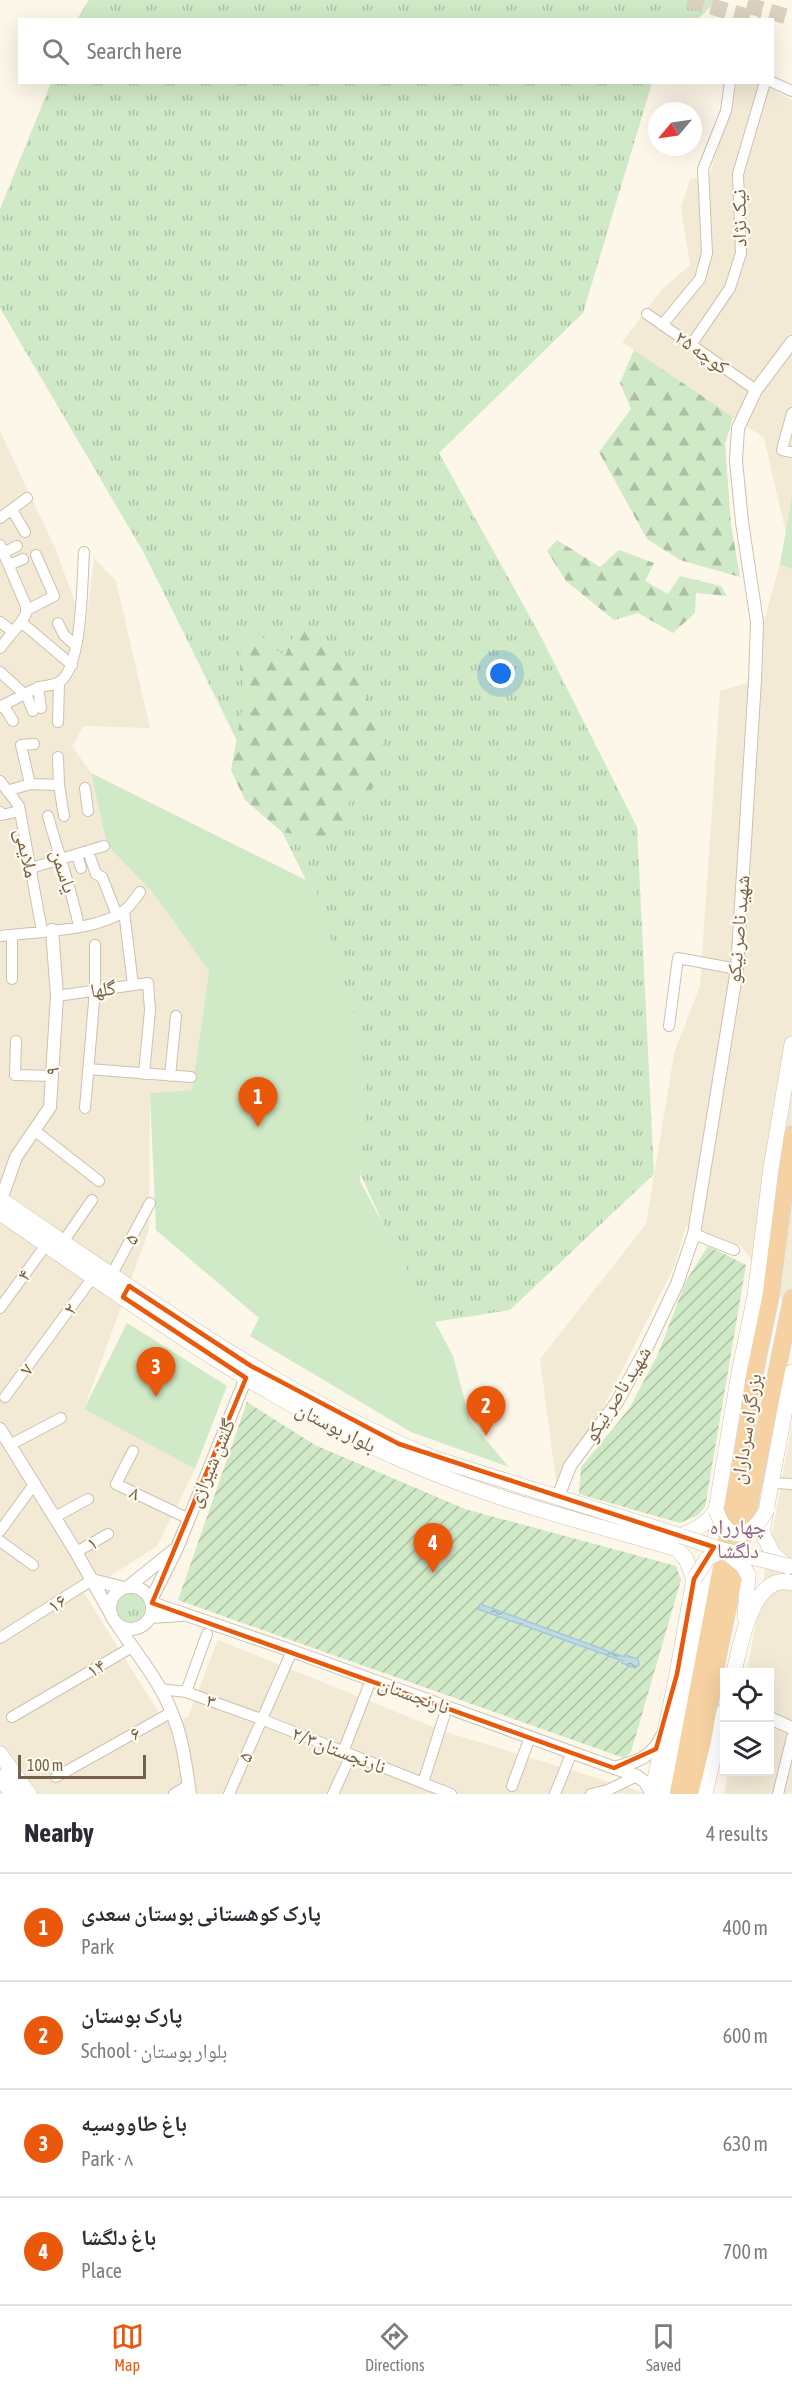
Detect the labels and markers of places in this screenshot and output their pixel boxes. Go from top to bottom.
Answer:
pin: 1 [238,1078,278,1127]
pin: 3 [136,1348,176,1397]
pin: 2 [466,1386,506,1436]
pin: 4 [414,1524,452,1573]

